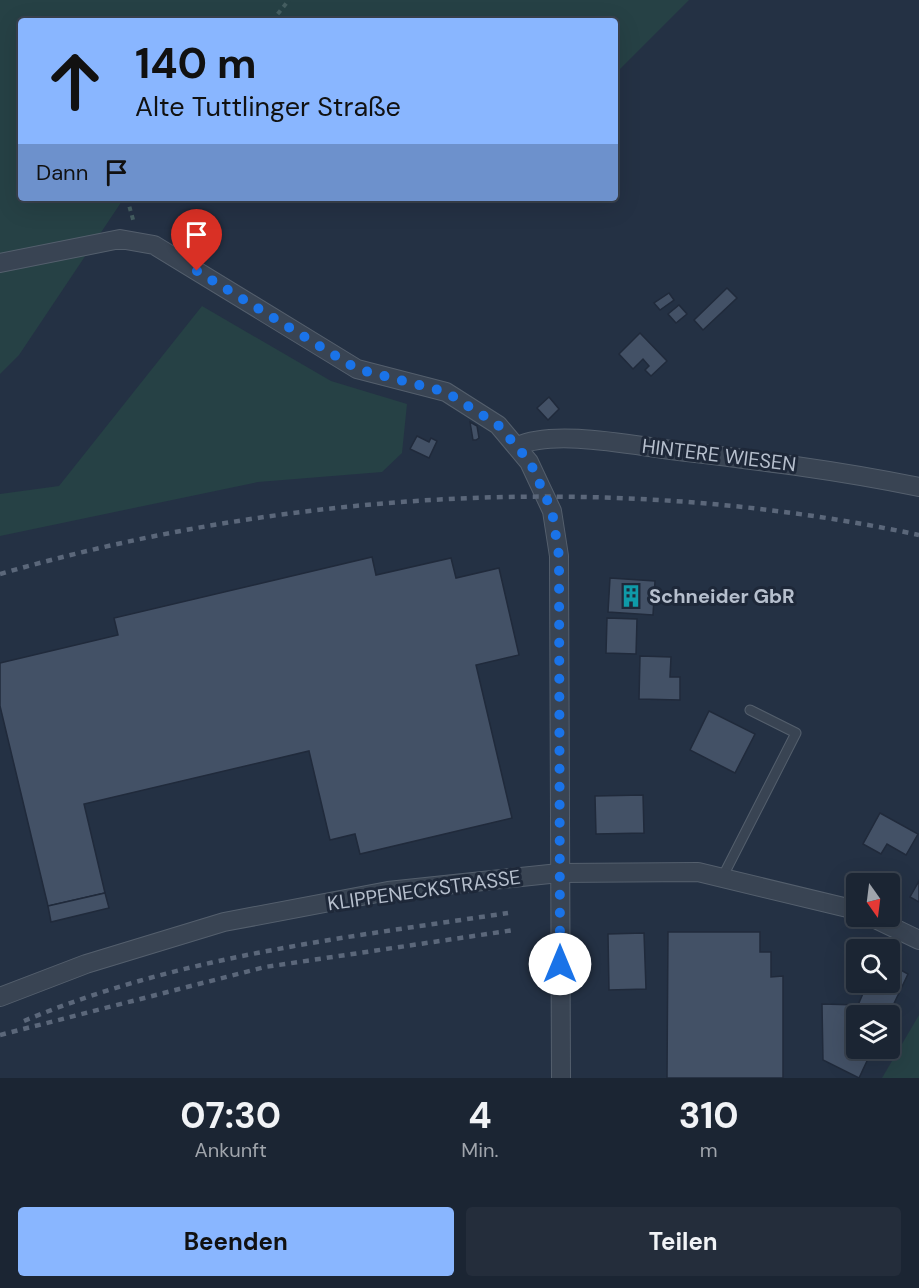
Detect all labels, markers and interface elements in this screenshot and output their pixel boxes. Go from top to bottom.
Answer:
text: 140 m [135,36,257,91]
icon: ahead [36,42,114,120]
text: Alte Tuttlinger Straße [135,89,401,124]
icon: arrive [100,156,133,189]
text: Dann [36,158,88,187]
pin [171,209,222,271]
icon: arrive [180,218,213,251]
street label: HINTERE WIESEN [640,433,798,477]
building icon: Schneider GbR [618,583,644,609]
place label: Schneider GbR [649,583,795,609]
street label: KLIPPENECKSTRASSE [326,864,522,916]
north arrow [846,873,900,927]
map controls [846,873,900,1059]
position arrow [528,932,592,996]
button: search [846,939,900,993]
button: layers [846,1005,900,1059]
text: 07:30 [180,1092,281,1139]
text: 4 [468,1092,492,1139]
text: 310 [679,1092,739,1139]
text: Ankunft [194,1137,267,1163]
text: Min. [461,1137,498,1163]
text: m [700,1137,718,1163]
button: Beenden [18,1207,454,1276]
button: Teilen [466,1207,901,1276]

